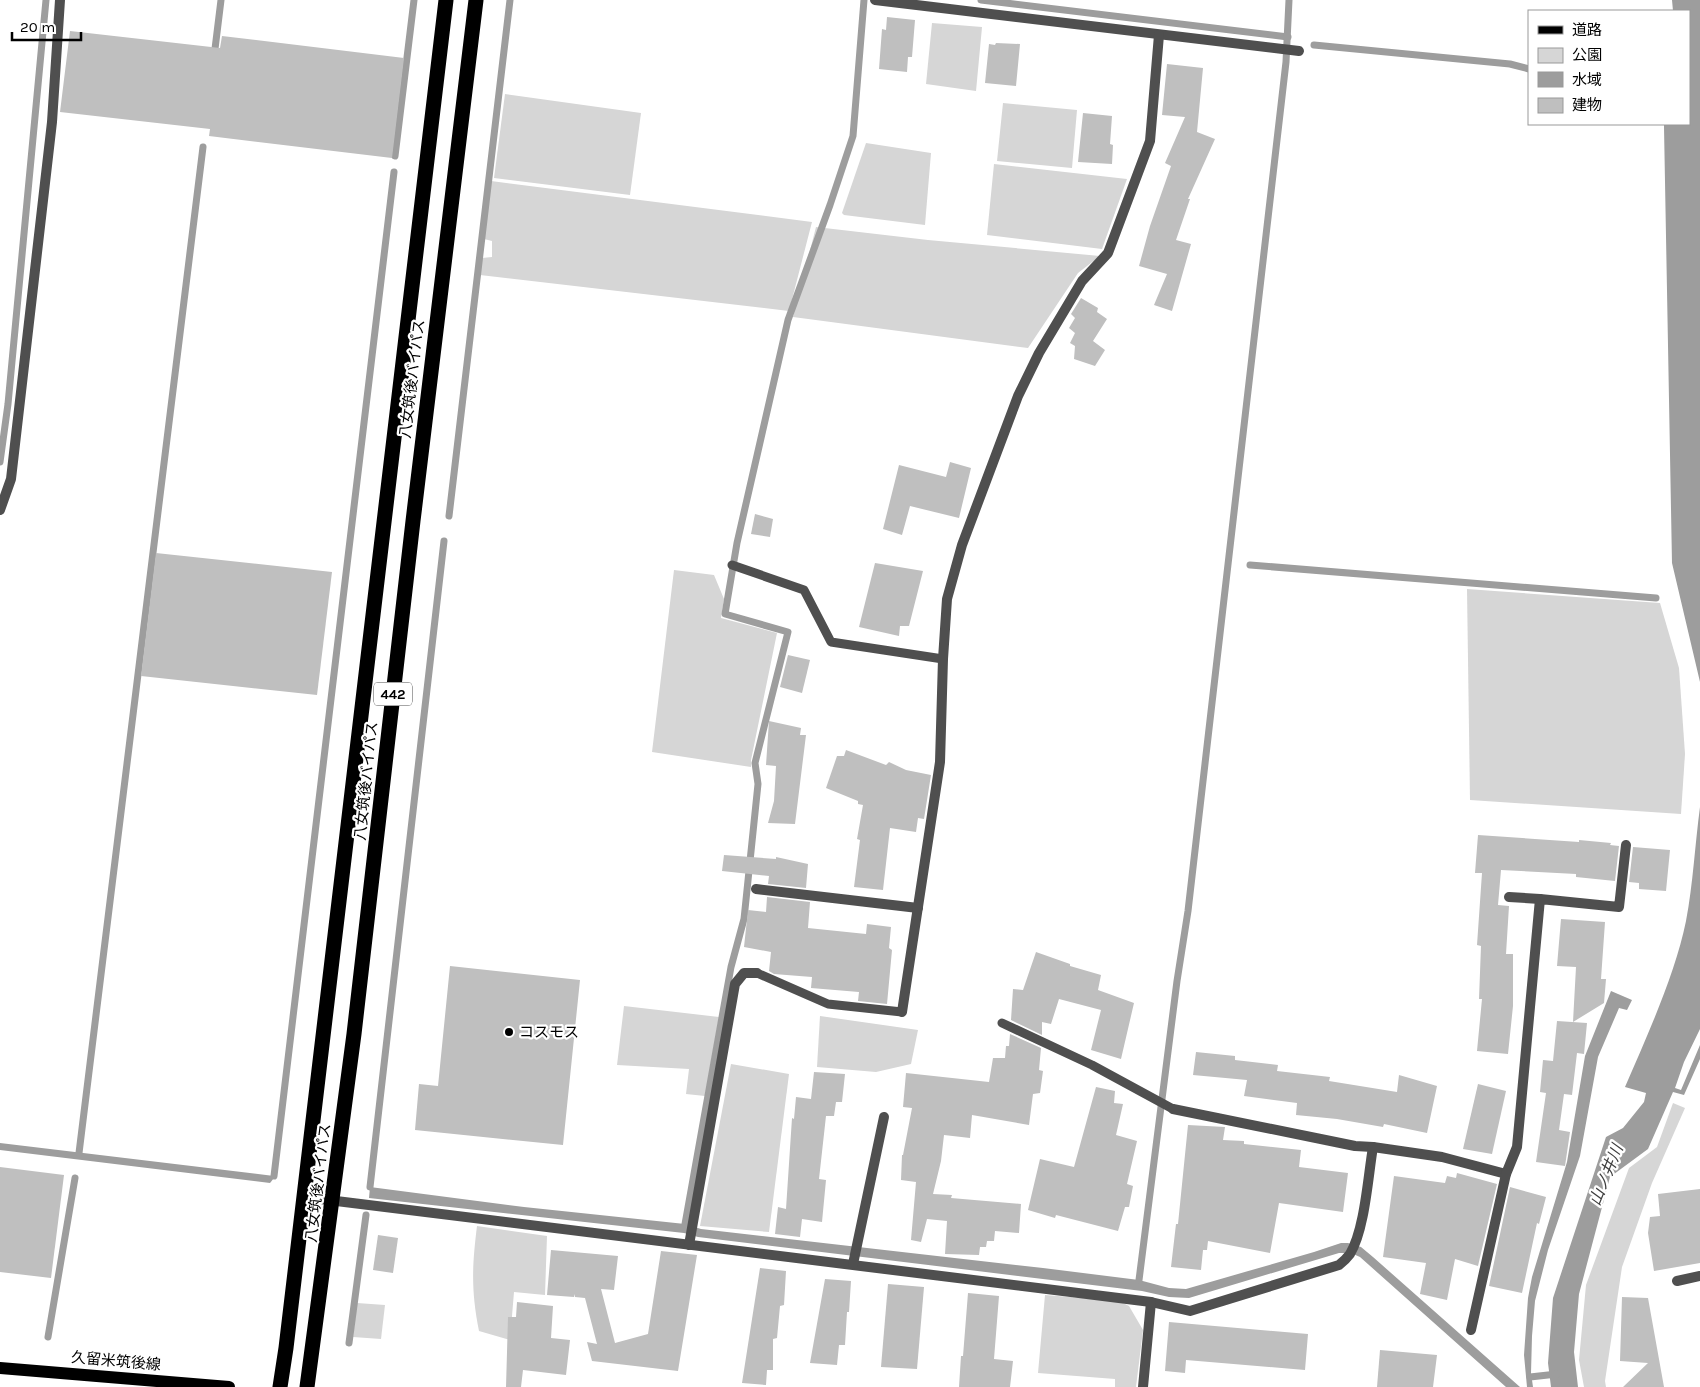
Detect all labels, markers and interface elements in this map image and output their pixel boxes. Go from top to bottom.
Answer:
scale bar [12,10,81,42]
legend [1528,10,1690,125]
text: 20 m [20,18,55,36]
text: 道路 [1572,21,1602,39]
text: 公園 [1572,46,1602,64]
text: 水域 [1572,71,1602,89]
text: 建物 [1572,96,1602,114]
street label: 八女筑後バイパス [396,318,428,440]
road number: 442 [374,682,412,706]
street label: 八女筑後バイパス [351,721,381,841]
place label: コスモス [519,1023,579,1041]
marker: コスモス [503,1026,515,1038]
street label: 八女筑後バイパス [302,1122,334,1244]
water label: 山ノ井川 [1585,1140,1628,1208]
street label: 久留米筑後線 [70,1348,162,1374]

